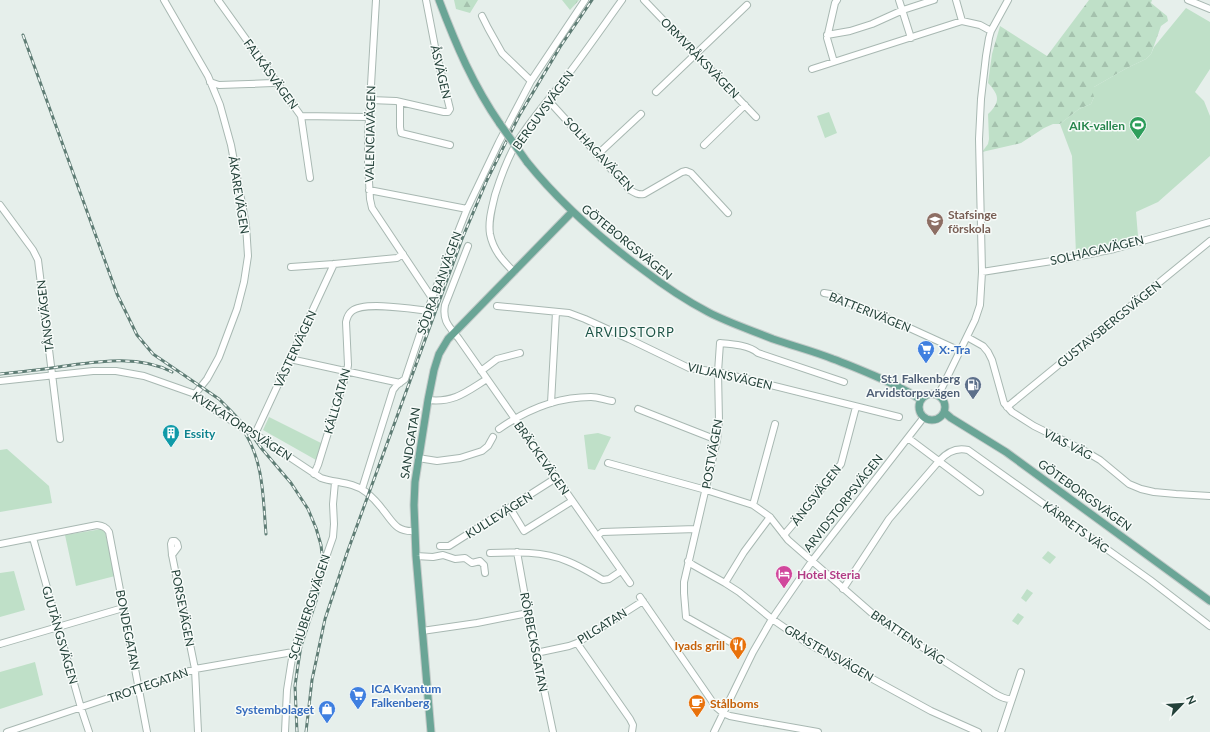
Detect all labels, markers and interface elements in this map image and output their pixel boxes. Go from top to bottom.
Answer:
street label: ORMVRÅKSVÄGEN [658,14,742,102]
street label: FALKÅSVÄGEN [241,36,301,112]
street label: ÅSVÄGEN [428,44,454,100]
street label: BERGUVSVÄGEN [509,67,577,153]
street label: VALENCIAVÄGEN [362,85,378,183]
street label: SOLHAGAVÄGEN [561,114,637,194]
sports icon: AIK-vallen [1128,115,1148,140]
place label: AIK-vallen [1068,118,1125,133]
street label: ÅKAREVÄGEN [225,155,253,235]
street label: GÖTEBORGSVÄGEN [579,201,675,283]
place label: Stafsinge förskola [948,207,997,236]
school or university icon: Stafsinge förskola [925,211,945,236]
street label: SÖDRA BANVÄGEN [413,229,465,337]
street label: SOLHAGAVÄGEN [1049,232,1145,268]
street label: GUSTAVSBERGSVÄGEN [1054,277,1164,371]
street label: TÅNGVÄGEN [33,279,57,353]
street label: BATTERIVÄGEN [827,289,913,335]
street label: VÄSTERVÄGEN [271,308,319,390]
district label: ARVIDSTORP [585,324,675,340]
supermarket icon: X:-Tra [916,339,936,364]
place label: X:-Tra [939,342,970,357]
street label: VILJANSVÄGEN [686,359,774,393]
street label: KÄLLGATAN [320,366,354,436]
place label: St1 Falkenberg Arvidstorpsvägen [865,371,961,400]
fuel station icon: St1 Falkenberg Arvidstorpsvägen [963,375,983,400]
street label: KVEKATORPSVÄGEN [189,388,295,464]
street label: SANDGATAN [397,406,423,480]
street label: BRÄCKEVÄGEN [511,418,573,498]
street label: POSTVÄGEN [698,418,726,490]
building icon: Essity [161,423,181,448]
street label: VIAS VÄG [1041,425,1095,463]
place label: Essity [184,426,216,441]
street label: ARVIDSTORPSVÄGEN [800,451,886,555]
street label: GÖTEBORGSVÄGEN [1035,456,1135,534]
street label: ÄNGSVÄGEN [788,462,844,528]
street label: KULLEVÄGEN [463,488,535,542]
street label: KÄRRETS VÄG [1040,498,1112,556]
street label: SCHUBERGSVÄGEN [285,552,333,662]
hotel icon: Hotel Steria [774,564,794,589]
place label: Hotel Steria [797,567,860,582]
street label: PORSEVÄGEN [168,568,198,648]
street label: GJUTÄNGSVÄGEN [39,584,81,686]
street label: BONDEGATAN [113,588,143,672]
street label: RÖRBECKSGATAN [517,591,551,693]
street label: PILGATAN [574,605,630,647]
street label: BRATTENS VÄG [868,607,948,667]
street label: GRÅSTENSVÄGEN [782,621,876,685]
restaurant icon: Iyads grill [728,635,748,660]
place label: Iyads grill [674,638,725,653]
street label: TROTTEGATAN [106,664,190,706]
place label: ICA Kvantum Falkenberg [371,681,441,710]
north arrow [1162,684,1202,724]
supermarket icon: ICA Kvantum Falkenberg [348,685,368,710]
cafe icon: Stålboms [687,693,707,718]
text: N [1184,693,1199,706]
place label: Stålboms [710,696,759,711]
shop icon: Systembolaget [317,699,337,724]
place label: Systembolaget [236,702,315,717]

